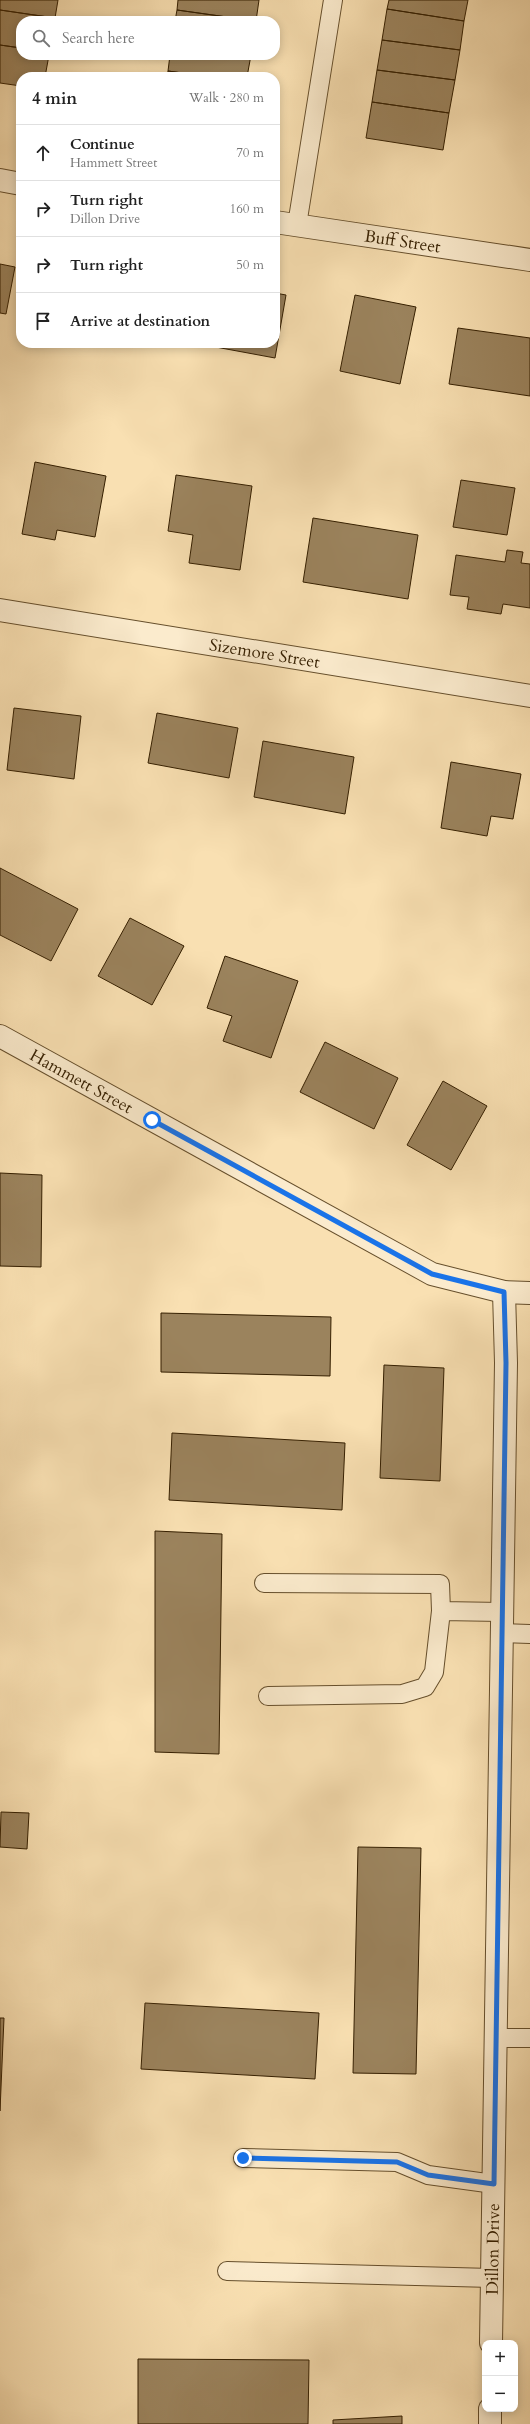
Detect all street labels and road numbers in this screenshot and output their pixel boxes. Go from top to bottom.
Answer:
street label: Buff Street [363,224,443,259]
street label: Sizemore Street [207,633,322,674]
street label: Hammett Street [26,1044,137,1119]
street label: Dillon Drive [481,2203,505,2295]

